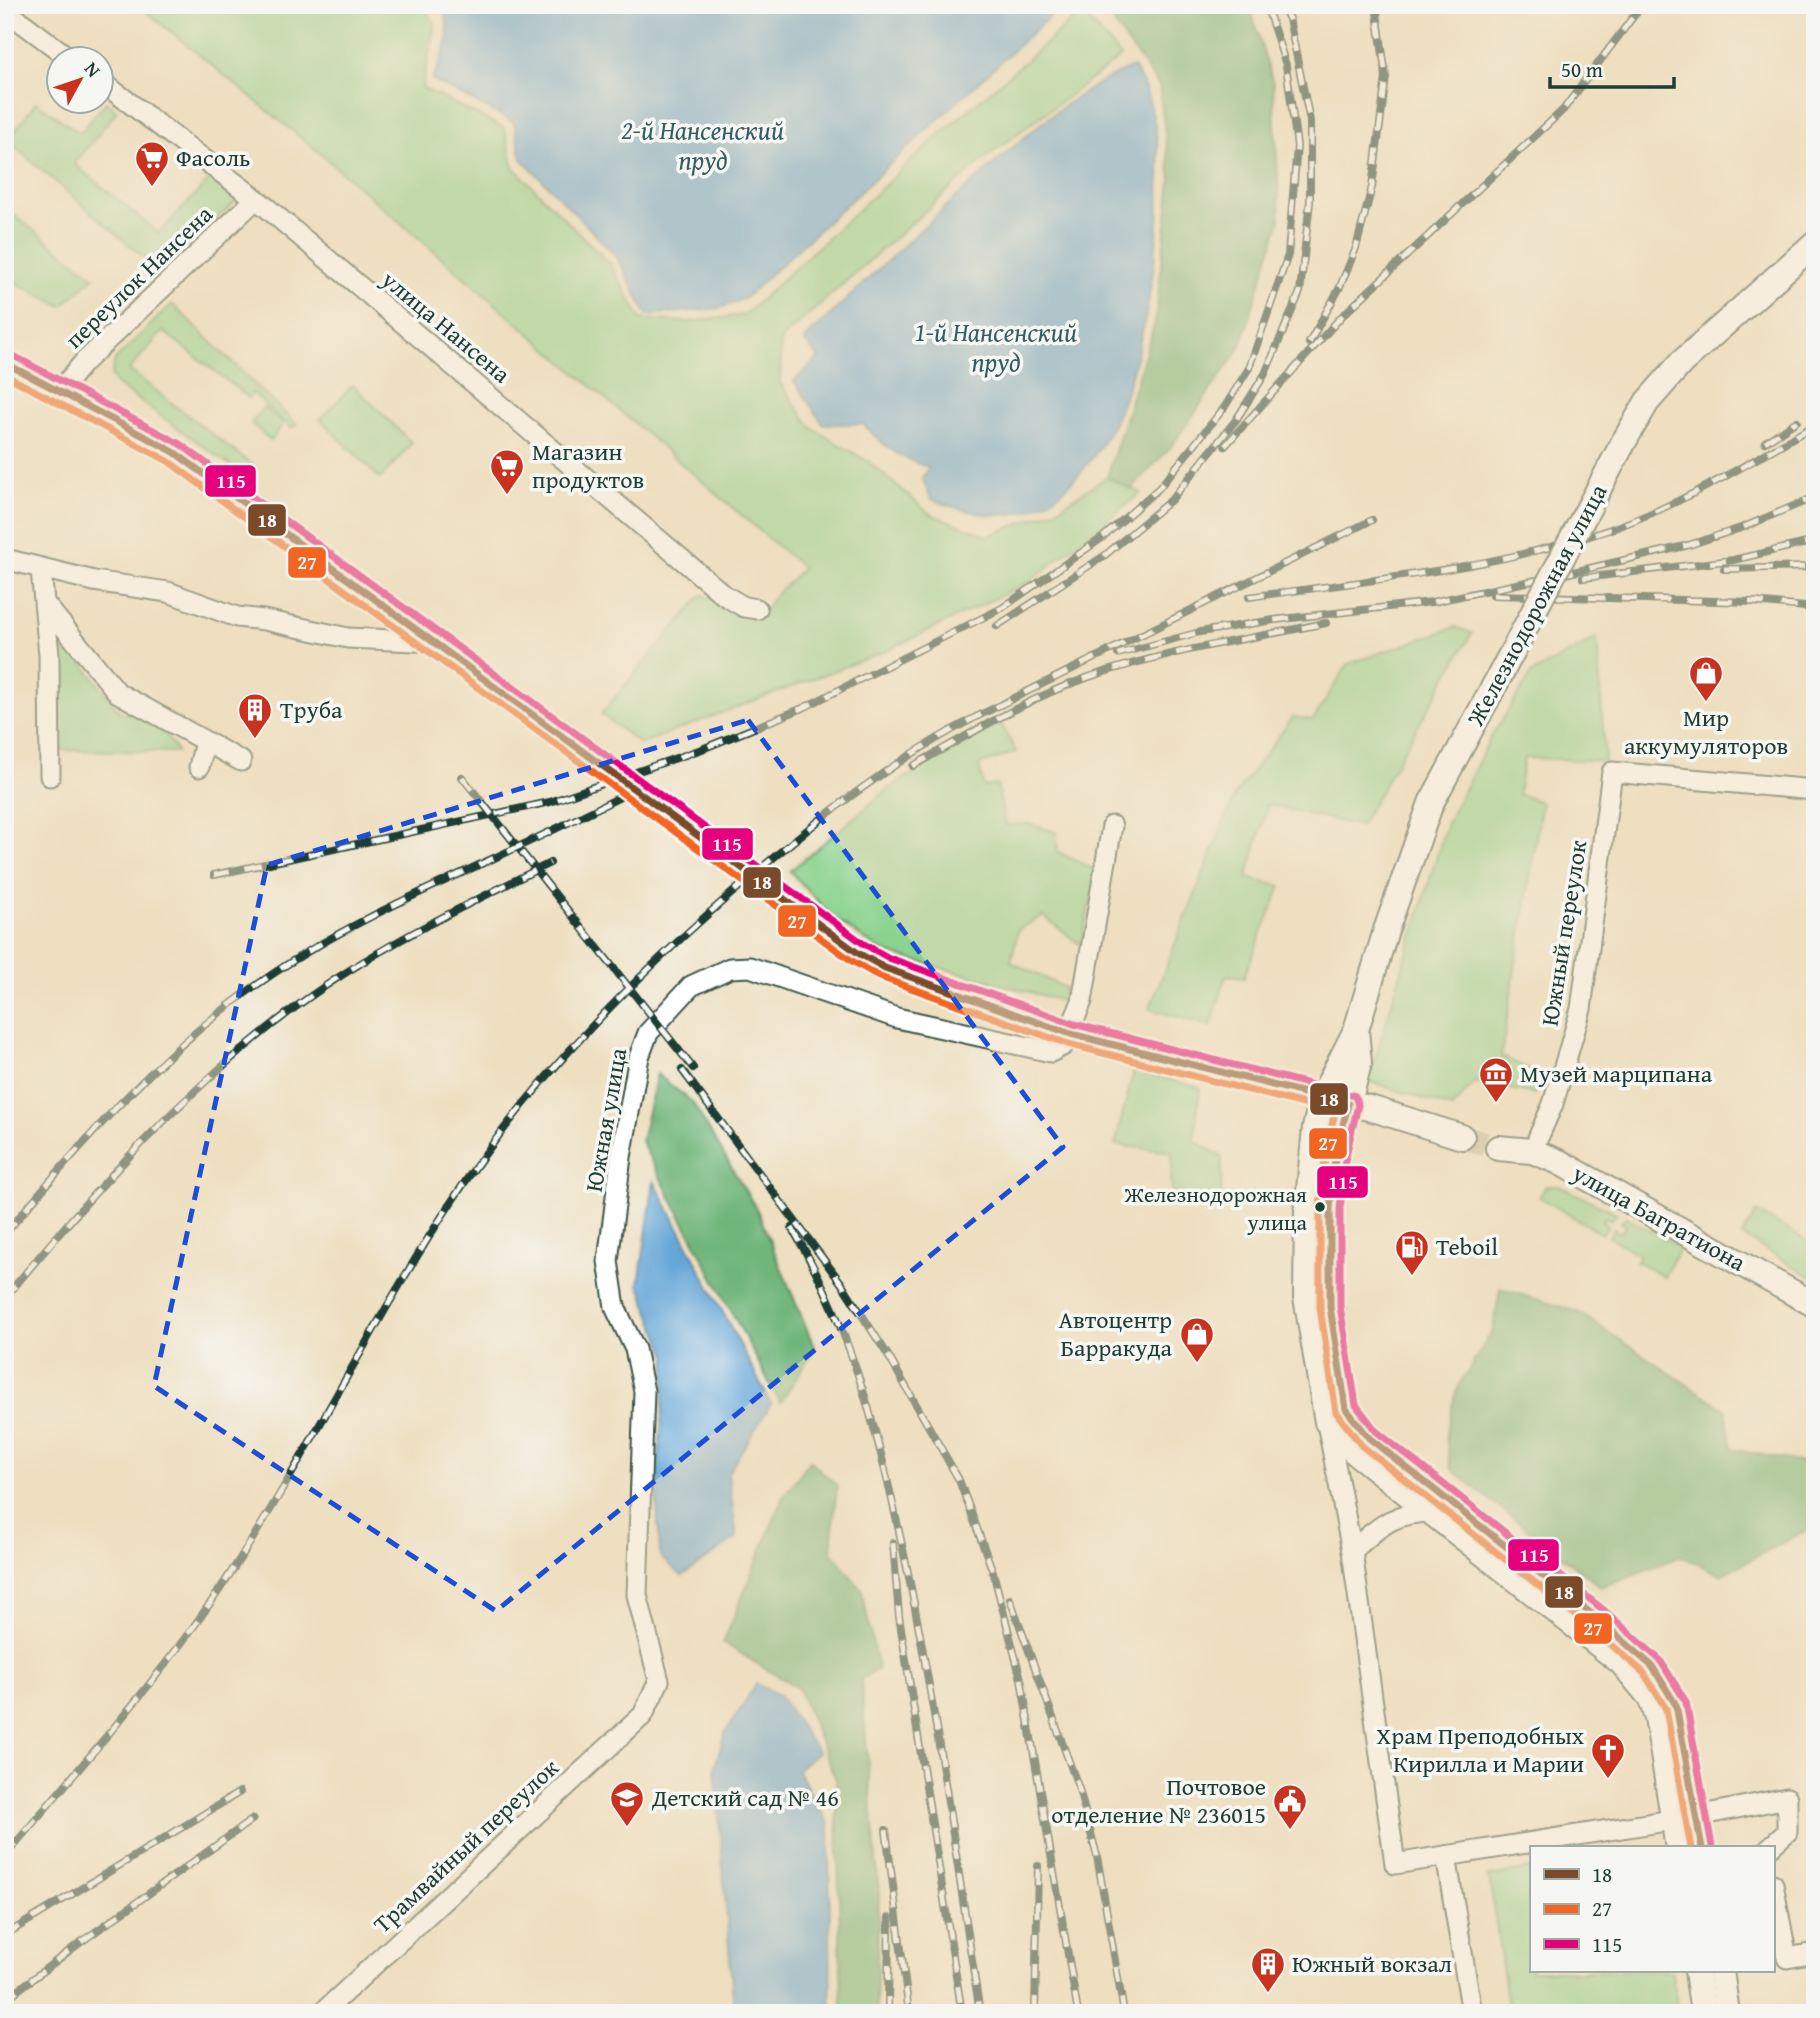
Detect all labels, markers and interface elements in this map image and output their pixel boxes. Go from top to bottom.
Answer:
north arrow [46,46,116,116]
scale bar [1550,46,1675,90]
text: 50 m [1561,54,1603,85]
text: N [78,55,108,83]
water label: 2-й Нансенский пруд [621,110,784,179]
supermarket icon: Фасоль [133,139,171,188]
place label: Фасоль [176,140,250,175]
street label: переулок Нансена [57,197,221,356]
street label: улица Нансена [374,262,519,391]
water label: 1-й Нансенский пруд [915,312,1077,381]
place label: Магазин продуктов [532,434,644,497]
supermarket icon: Магазин продуктов [488,447,526,496]
line badge: 115 [204,464,257,498]
text: 115 [216,467,246,495]
street label: Железнодорожная улица [1457,477,1615,733]
line badge: 18 [247,503,287,537]
text: 18 [257,506,277,534]
line badge: 27 [287,546,327,579]
text: 27 [297,548,317,576]
shop icon: Мир аккумуляторов [1687,654,1725,703]
building icon: Труба [236,691,274,740]
place label: Труба [280,692,343,727]
place label: Мир аккумуляторов [1624,700,1788,763]
line badge: 115 [701,827,754,861]
text: 115 [712,830,742,858]
street label: Южный переулок [1532,837,1596,1028]
line badge: 18 [742,866,782,899]
text: 18 [752,868,772,896]
line badge: 27 [777,904,817,938]
text: 27 [787,907,807,935]
street label: Южная улица [576,1045,635,1195]
museum icon: Музей марципана [1477,1055,1515,1104]
place label: Музей марципана [1520,1056,1713,1091]
line badge: 18 [1309,1082,1349,1116]
text: 18 [1319,1085,1339,1113]
line badge: 27 [1308,1127,1348,1160]
text: 27 [1318,1129,1338,1157]
street label: улица Багратиона [1565,1155,1753,1280]
line badge: 115 [1316,1165,1369,1199]
text: 115 [1328,1168,1358,1196]
place label: Железнодорожная улица [1123,1178,1308,1238]
marker: Железнодорожная улица [1313,1200,1327,1214]
fuel station icon: Teboil [1393,1228,1431,1277]
place label: Teboil [1436,1229,1498,1264]
place label: Автоцентр Барракуда [1059,1302,1173,1365]
shop icon: Автоцентр Барракуда [1178,1315,1216,1364]
line badge: 115 [1507,1538,1560,1572]
text: 115 [1519,1541,1549,1569]
line badge: 18 [1544,1575,1584,1609]
text: 18 [1554,1578,1574,1606]
line badge: 27 [1573,1612,1613,1645]
text: 27 [1583,1614,1603,1642]
place label: Храм Преподобных Кирилла и Марии [1376,1718,1585,1781]
church icon: Храм Преподобных Кирилла и Марии [1589,1731,1627,1780]
street label: Трамвайный переулок [365,1750,566,1941]
place label: Почтовое отделение № 236015 [1051,1769,1266,1832]
school or university icon: Детский сад № 46 [608,1779,646,1828]
place label: Детский сад № 46 [651,1780,839,1815]
public building icon: Почтовое отделение № 236015 [1271,1782,1309,1831]
legend [1530,1846,1774,1972]
text: 18 [1592,1859,1612,1890]
text: 27 [1592,1893,1612,1924]
text: 115 [1592,1929,1622,1960]
building icon: Южный вокзал [1249,1945,1287,1994]
place label: Южный вокзал [1292,1946,1452,1981]

